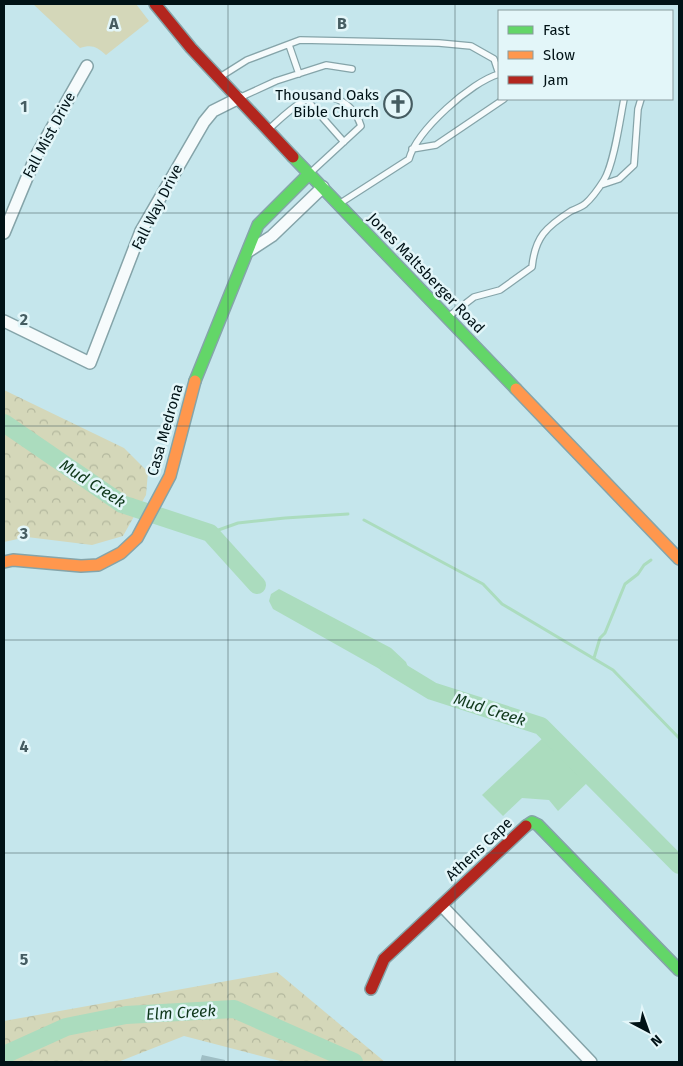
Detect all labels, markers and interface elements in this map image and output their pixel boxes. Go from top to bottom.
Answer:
legend [498,10,673,100]
text: A [108,14,119,33]
text: B [337,14,347,33]
text: Fast [543,21,570,39]
text: Slow [543,46,575,64]
text: Jam [543,71,569,89]
place label: Thousand Oaks Bible Church [275,86,379,121]
street label: Fall Mist Drive [19,89,79,181]
church icon: Thousand Oaks Bible Church [383,89,413,119]
text: 1 [20,97,28,116]
street label: Fall Way Drive [128,161,186,253]
street label: Jones Maltsberger Road [364,209,488,337]
text: 2 [20,310,28,329]
street label: Casa Medrona [143,382,187,478]
water label: Mud Creek [56,455,129,512]
text: 3 [19,524,28,543]
water label: Mud Creek [451,689,528,730]
text: 4 [19,737,29,756]
street label: Athens Cape [442,814,516,884]
text: 5 [20,950,29,969]
water label: Elm Creek [146,1001,217,1024]
north arrow [623,1006,673,1056]
text: N [647,1031,665,1050]

